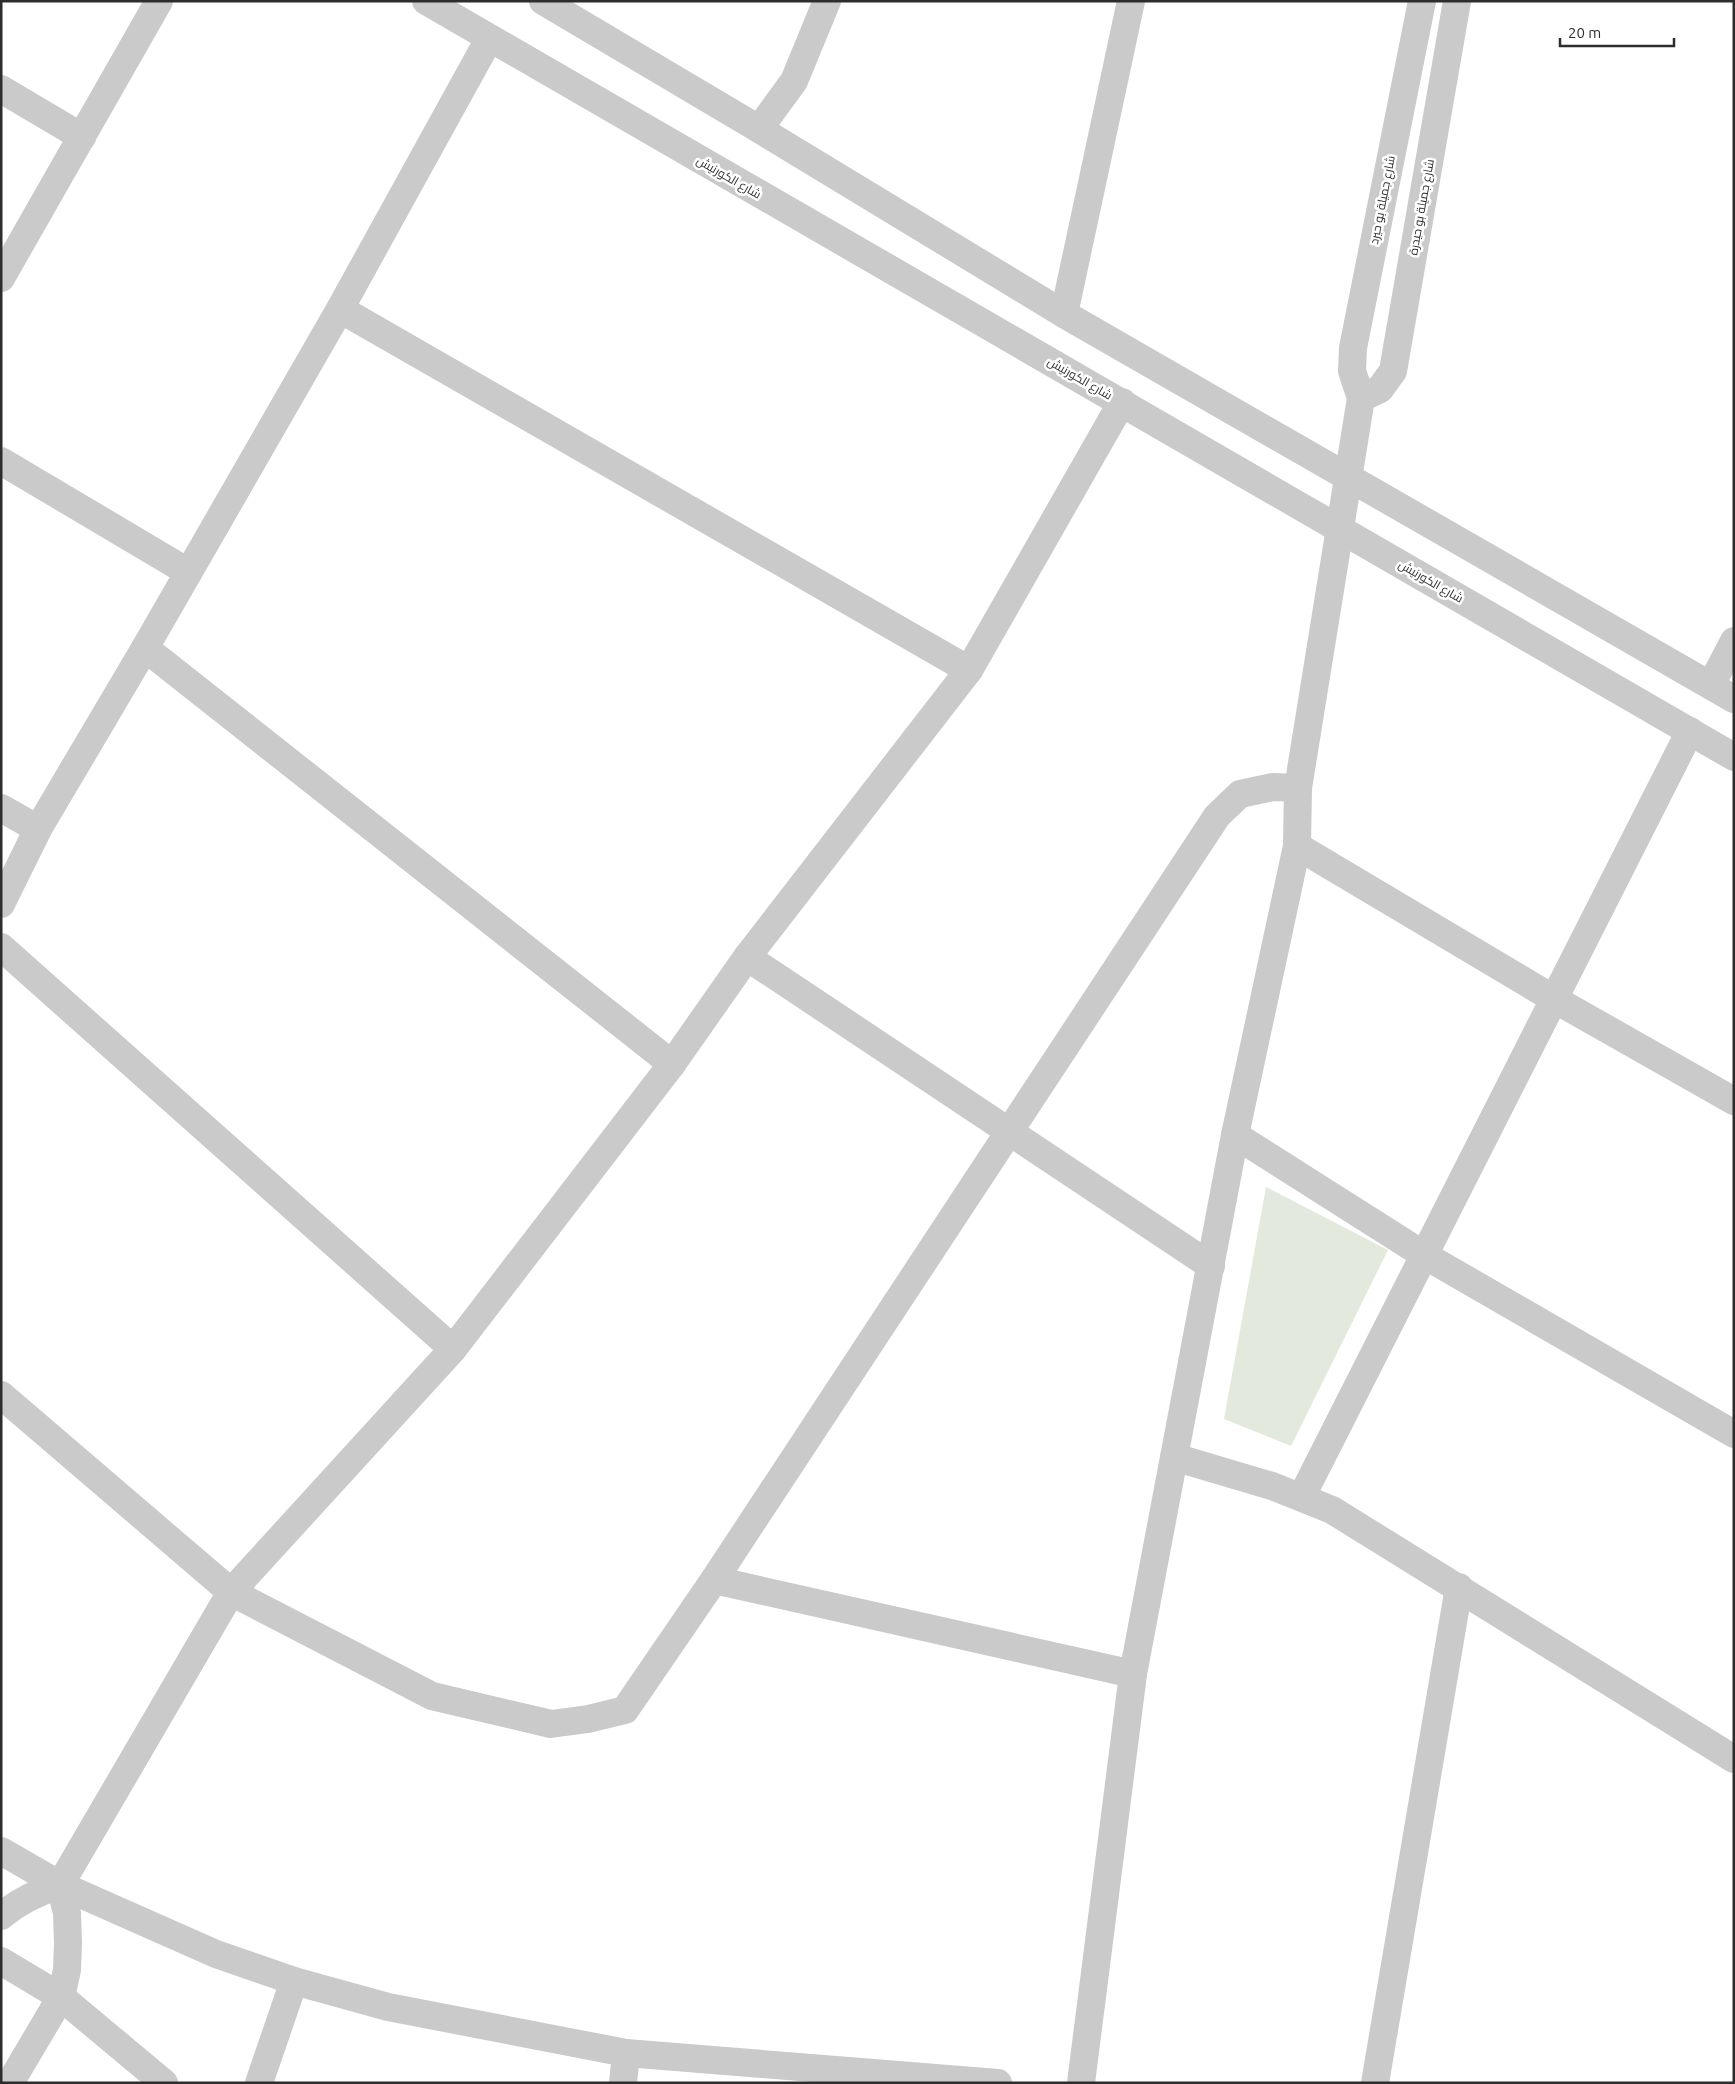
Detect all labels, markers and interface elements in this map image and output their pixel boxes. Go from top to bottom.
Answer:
scale bar [1560,15,1674,47]
text: 20 m [1568,24,1601,41]
street label: شارع الكورنيش [693,153,764,202]
street label: شارع جميلة بو حيرد [1367,154,1399,246]
street label: شارع جميلة بو حيدرة [1406,158,1438,256]
street label: شارع الكورنيش [1044,354,1115,403]
street label: شارع الكورنيش [1395,557,1466,606]

